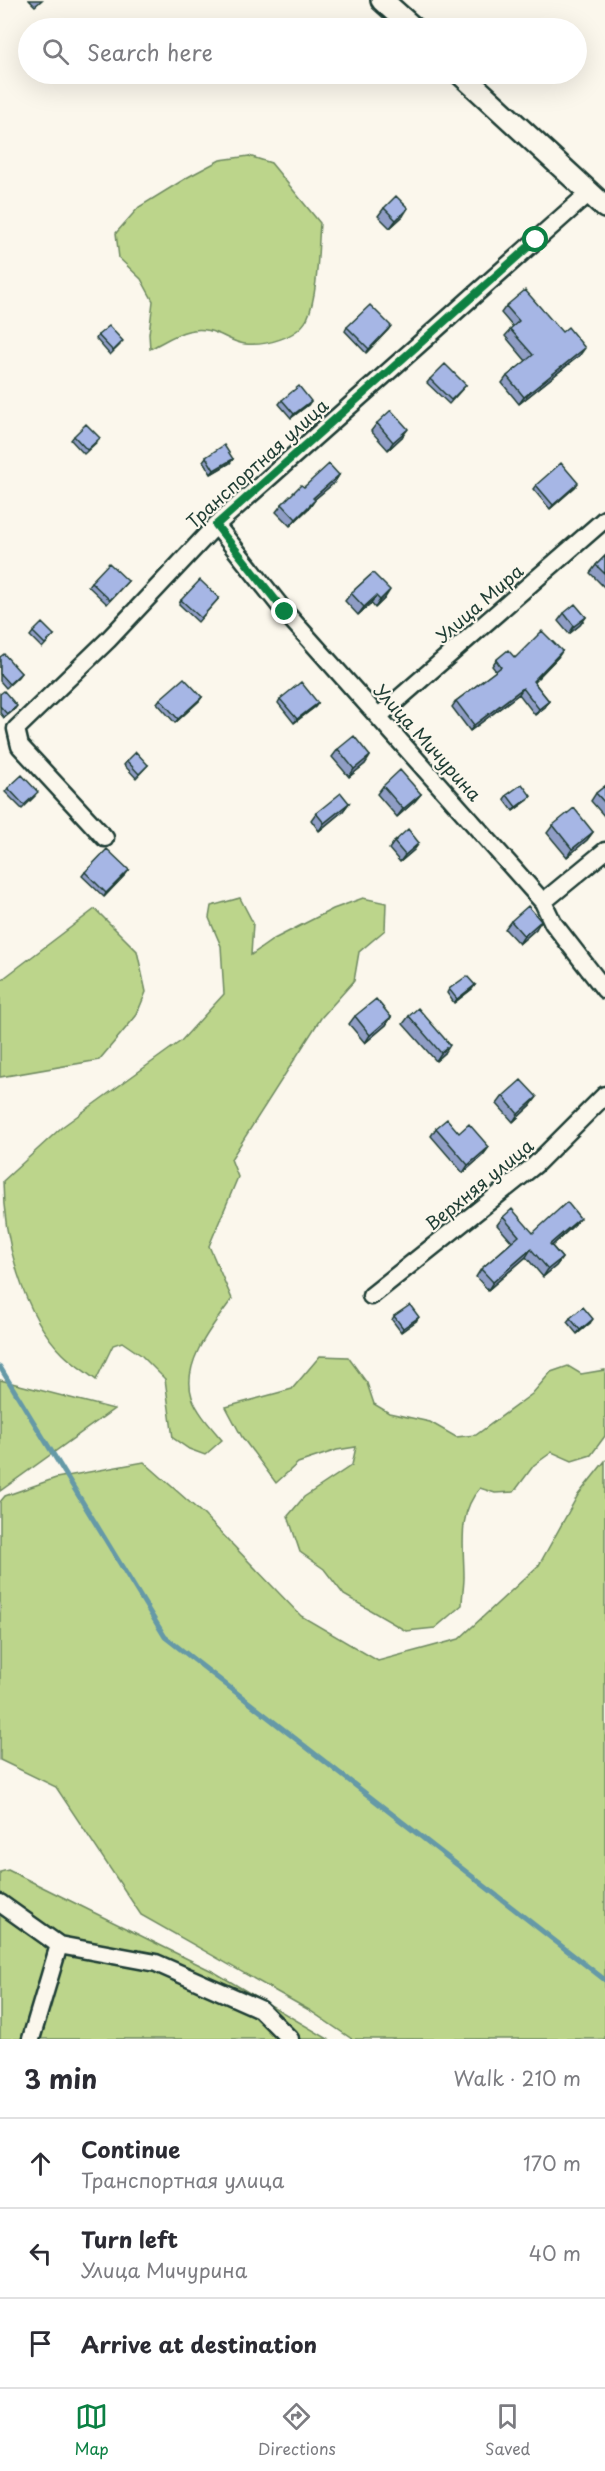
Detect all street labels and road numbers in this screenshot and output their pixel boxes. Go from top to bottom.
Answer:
street label: Транспортная улица [180,391,335,534]
street label: Улица Мира [429,557,529,649]
street label: Улица Мичурина [368,677,489,807]
street label: Верхняя улица [419,1131,539,1236]

